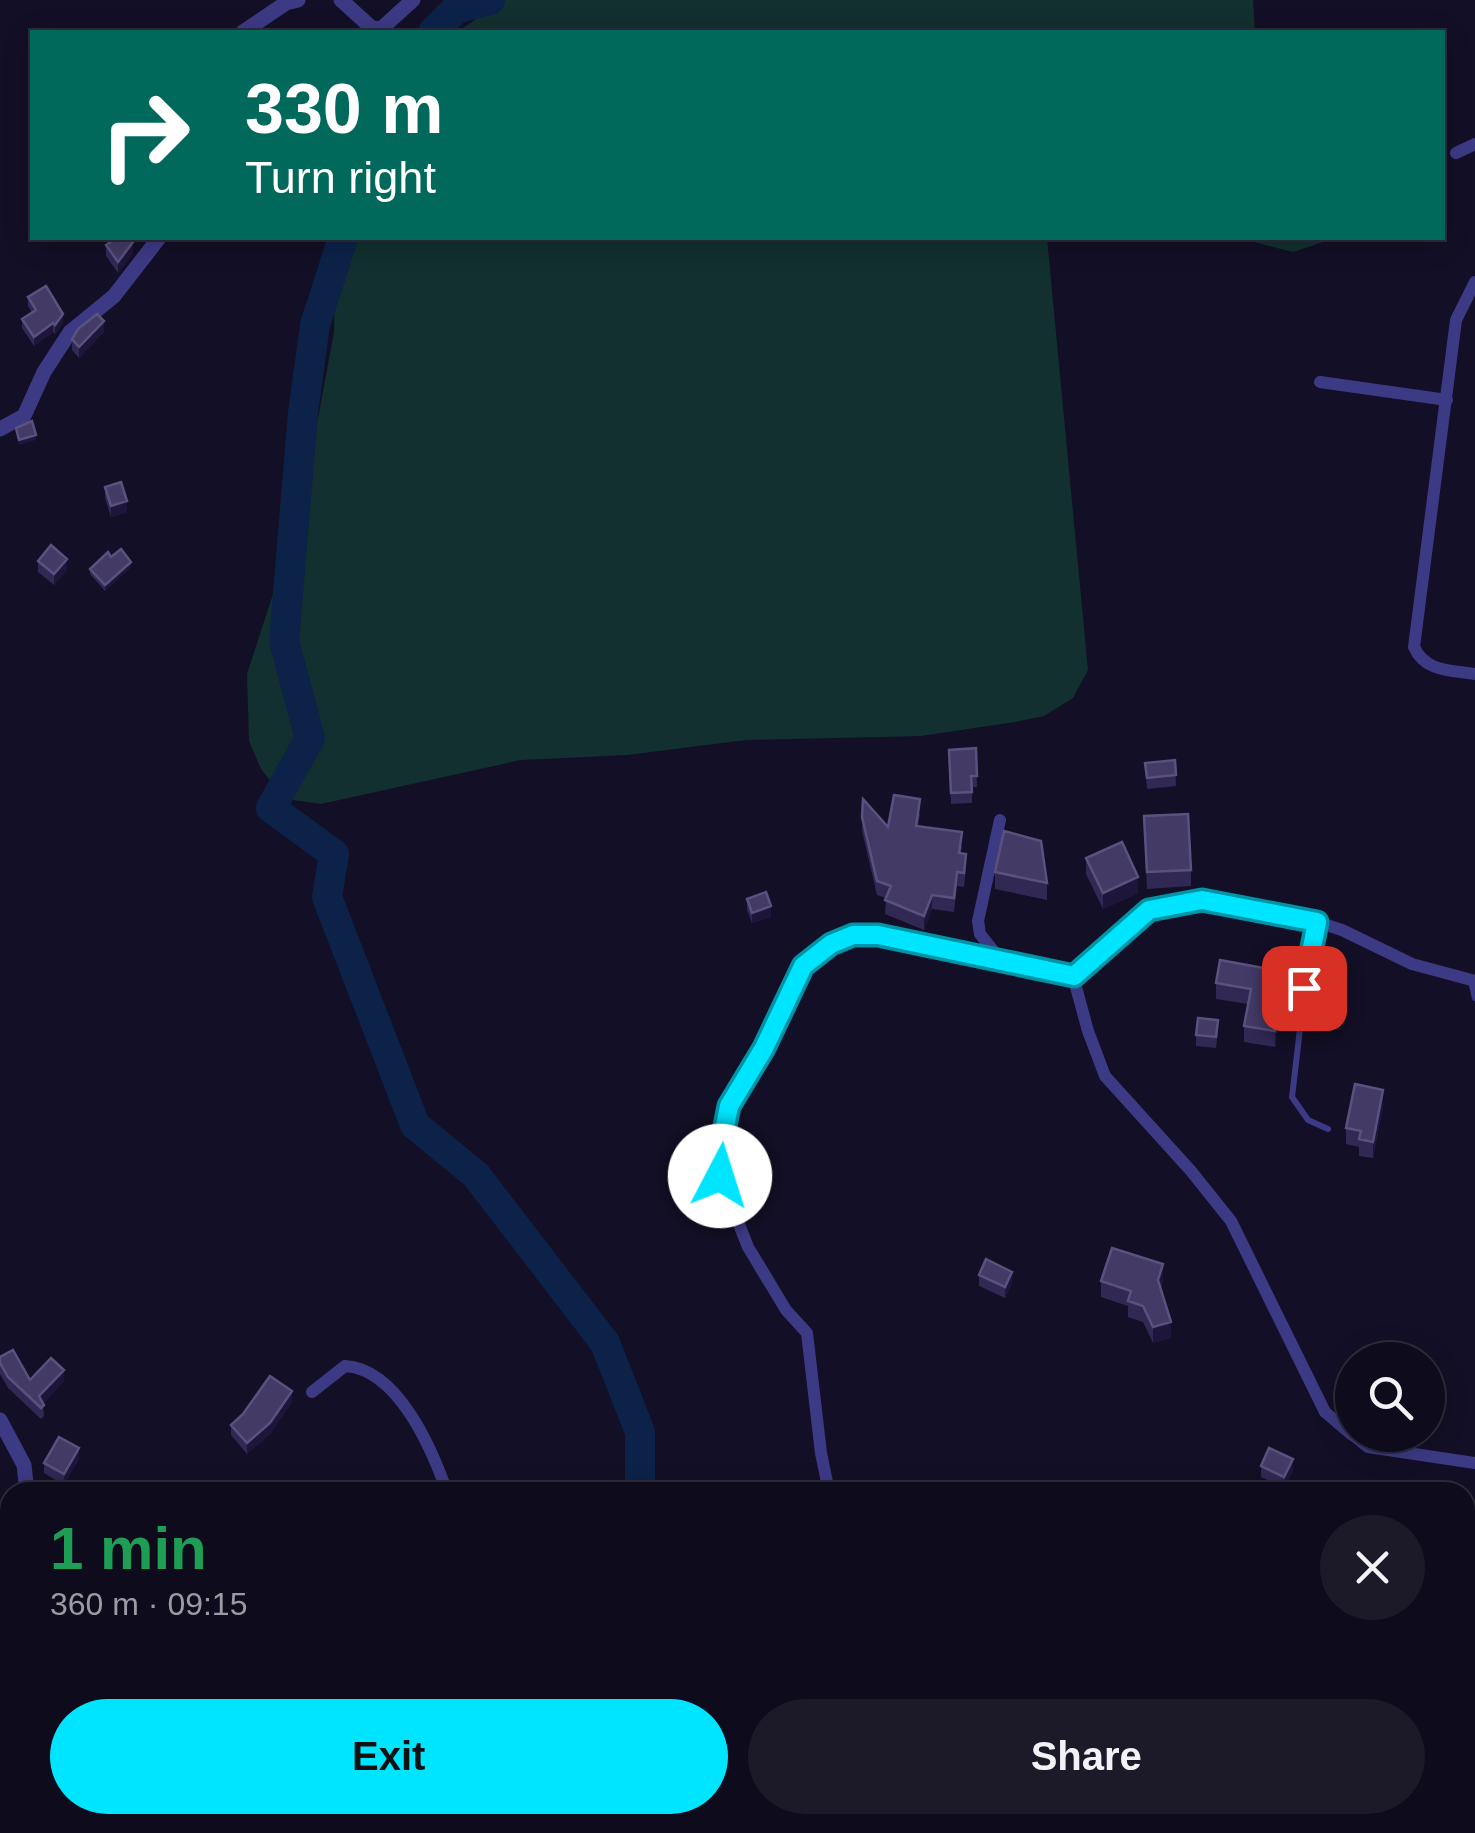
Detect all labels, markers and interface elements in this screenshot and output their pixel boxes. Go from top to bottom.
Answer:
icon: right [80,70,210,200]
text: 330 m [245,70,443,148]
text: Turn right [245,152,436,203]
pin [1262,946,1347,1031]
icon: arrive [1277,961,1332,1016]
position arrow [668,1124,772,1228]
map controls [1335,1342,1445,1452]
button: search [1335,1342,1445,1452]
text: 1 min [50,1515,207,1582]
button: close [1320,1515,1425,1620]
text: 360 m · 09:15 [50,1586,247,1622]
button: Exit [50,1699,728,1814]
button: Share [748,1699,1425,1814]

